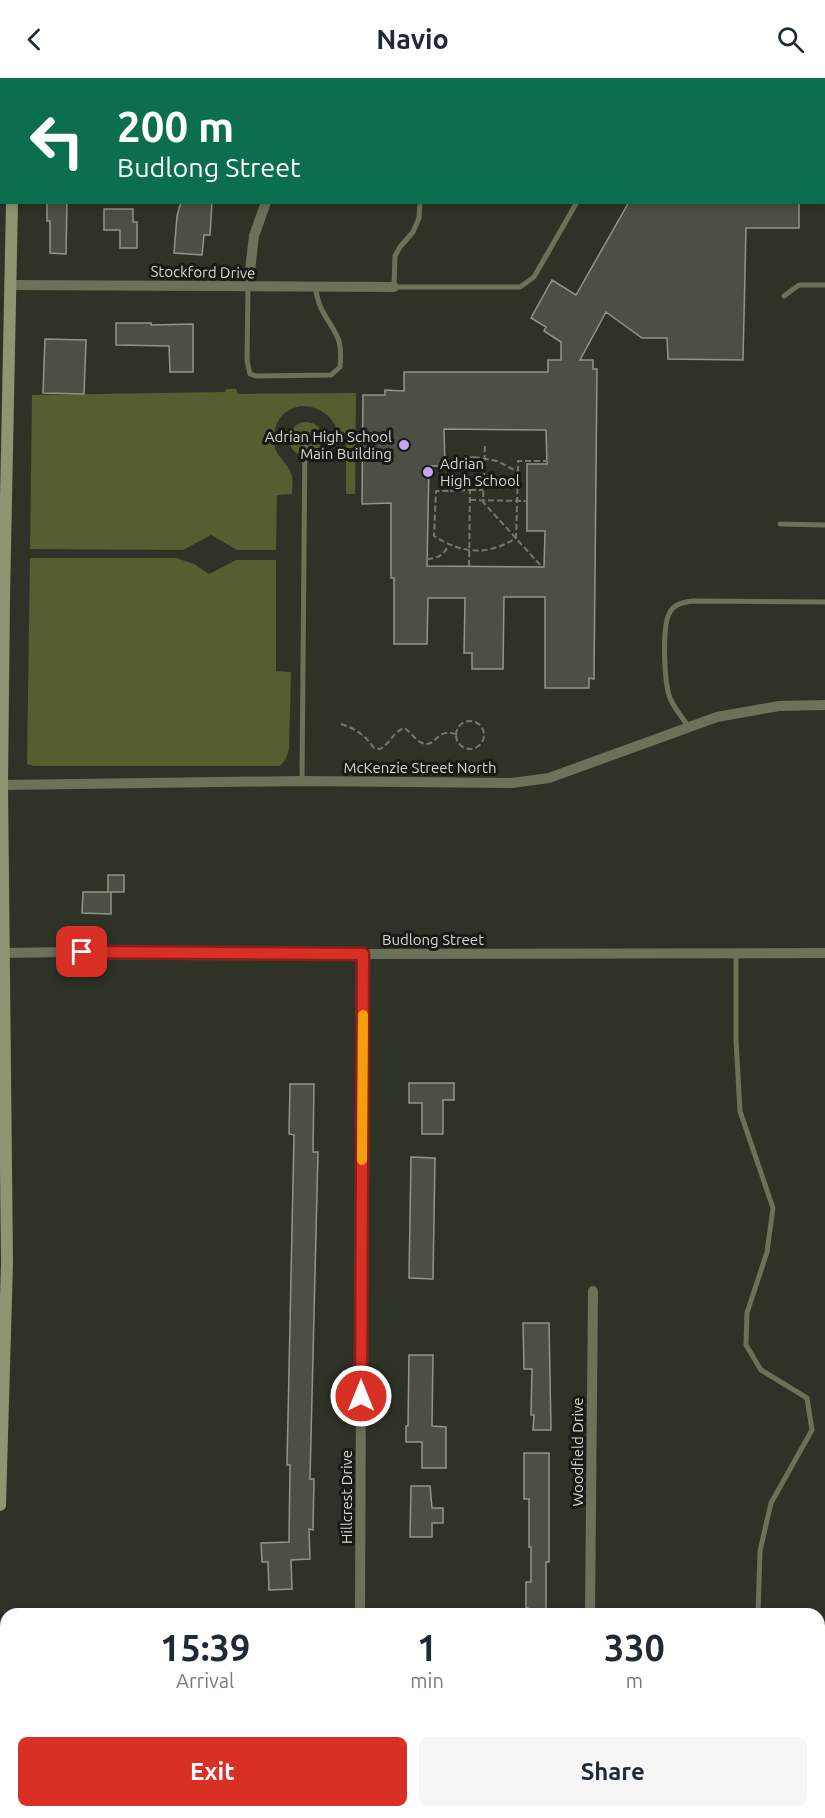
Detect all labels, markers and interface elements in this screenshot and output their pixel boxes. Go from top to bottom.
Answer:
icon: back [18,23,51,56]
icon: search [774,23,807,56]
text: Navio [376,24,449,54]
icon: left [18,102,96,180]
text: 200 m [117,103,234,150]
text: Budlong Street [117,152,301,182]
street label: Stockford Drive [150,263,256,281]
place label: Adrian High School Main Building [265,428,392,462]
marker: Adrian High School Main Building [397,438,411,452]
place label: Adrian High School [440,455,520,489]
marker: Adrian High School [421,465,435,479]
street label: McKenzie Street North [343,759,497,776]
pin [56,926,107,977]
street label: Budlong Street [382,931,484,948]
icon: arrive [65,935,98,968]
position arrow [329,1364,393,1428]
street label: Woodfield Drive [569,1397,586,1507]
street label: Hillcrest Drive [338,1450,355,1544]
text: 15:39 [160,1627,250,1668]
text: 1 [417,1627,437,1668]
text: 330 [604,1627,665,1668]
text: Arrival [176,1669,234,1692]
text: min [410,1669,444,1692]
text: m [626,1669,643,1692]
button: Exit [18,1737,407,1806]
button: Share [419,1737,807,1806]

